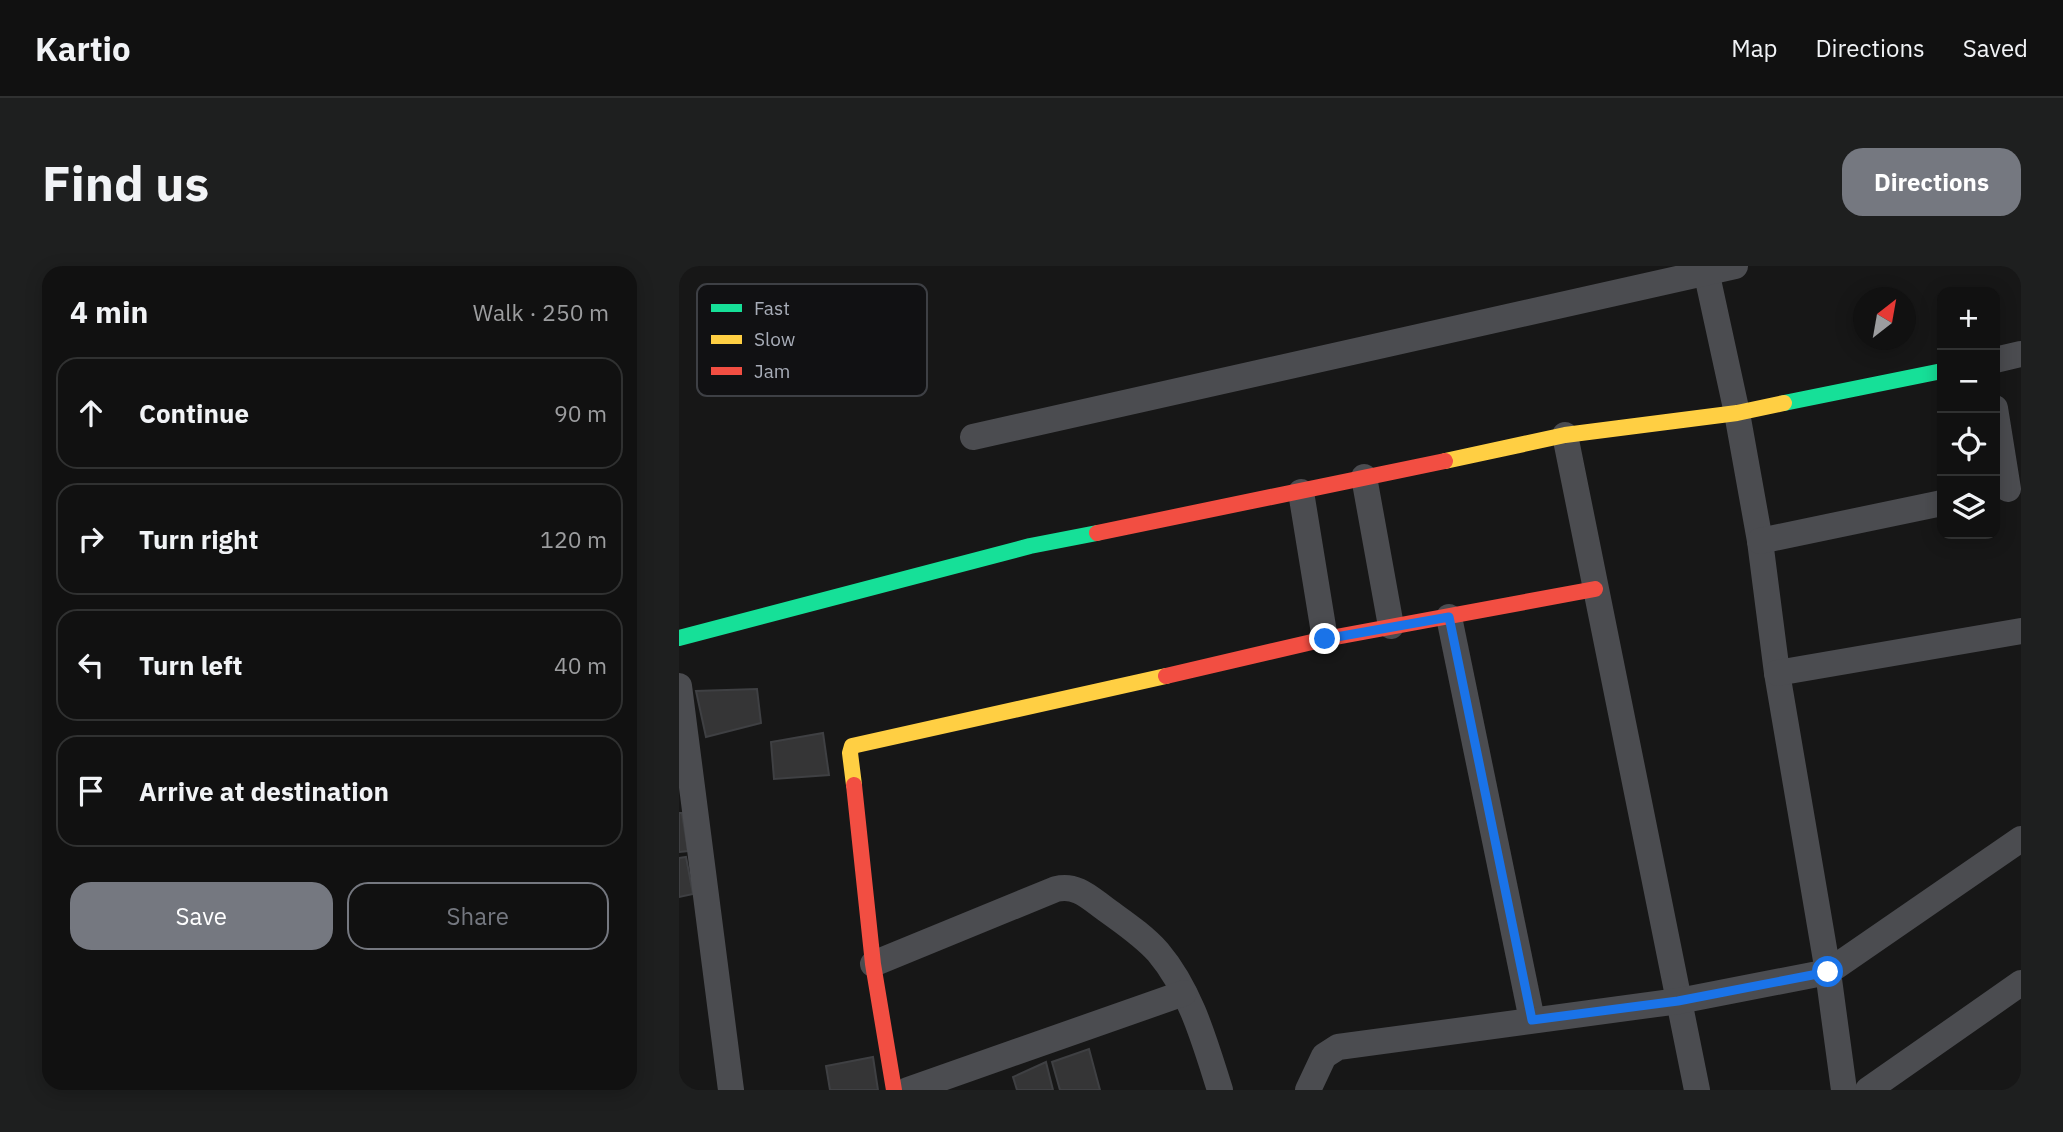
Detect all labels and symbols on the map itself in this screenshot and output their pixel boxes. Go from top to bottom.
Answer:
legend [697,284,927,396]
north arrow [1853,287,1916,350]
text: Fast [754,296,790,320]
text: Slow [754,327,795,351]
text: Jam [754,359,790,383]
route end [1309,623,1340,654]
route start [1812,956,1843,987]

